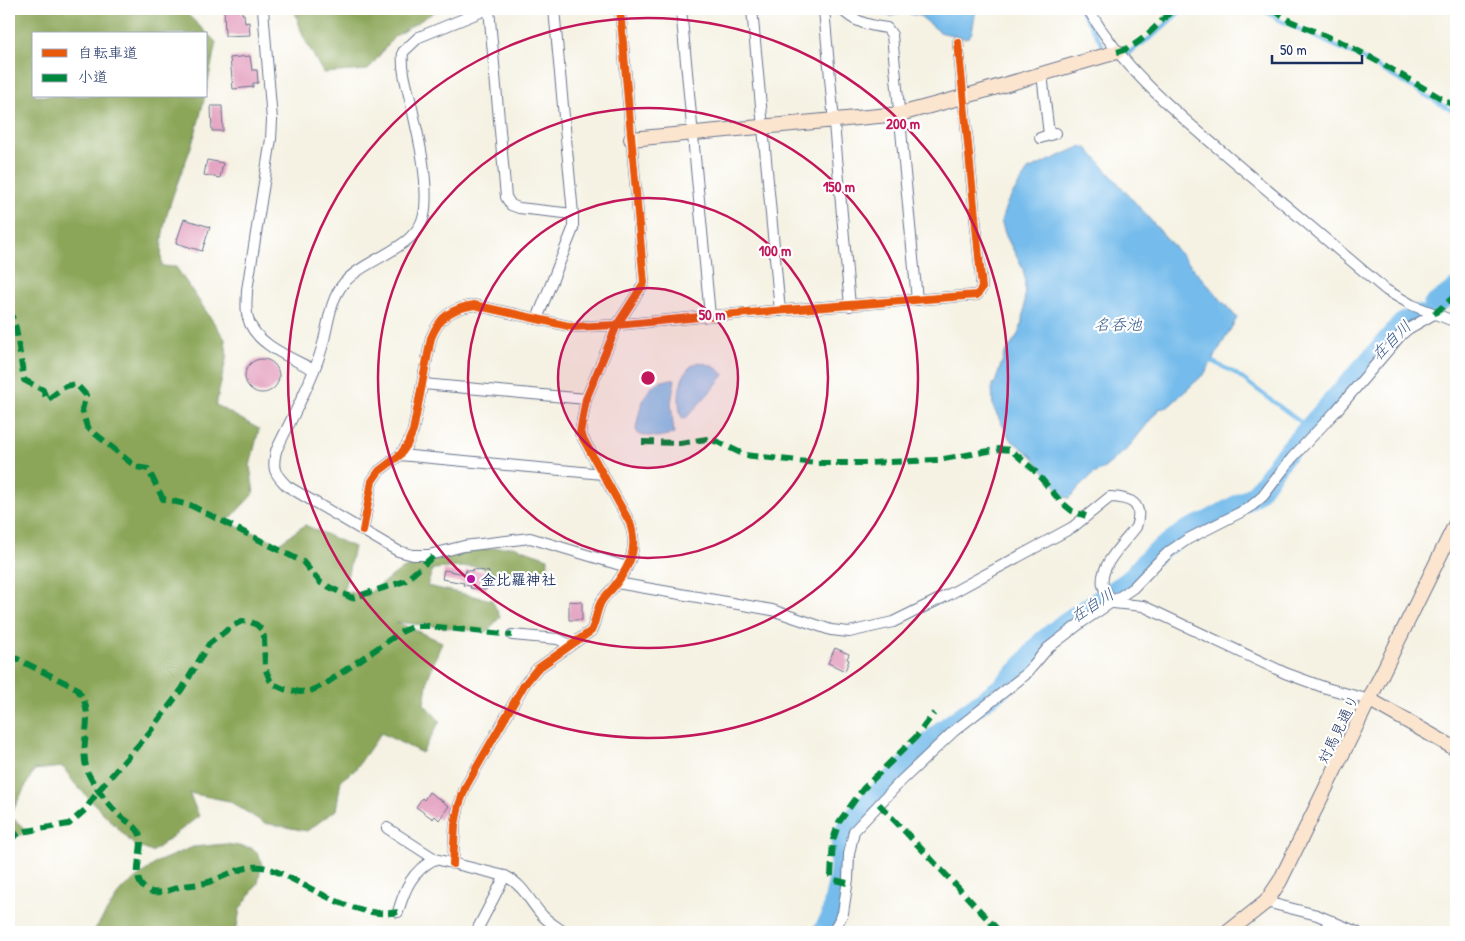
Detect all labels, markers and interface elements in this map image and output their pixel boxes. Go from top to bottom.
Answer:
legend [32,32,208,98]
scale bar [1272,32,1362,64]
text: 50 m [1280,39,1307,60]
text: 自転車道 [78,42,138,63]
text: 小道 [78,66,108,87]
text: 200 m [886,113,920,134]
text: 150 m [823,176,855,197]
text: 100 m [759,240,791,261]
text: 50 m [699,304,725,325]
water label: 名呑池 [1094,313,1143,335]
water label: 在自川 [1366,315,1416,365]
centre of rings [639,369,657,387]
place label: 金比羅神社 [481,569,556,590]
marker: 金比羅神社 [465,573,477,585]
water label: 在自川 [1066,583,1118,627]
street label: 対馬見通り [1312,691,1364,767]

